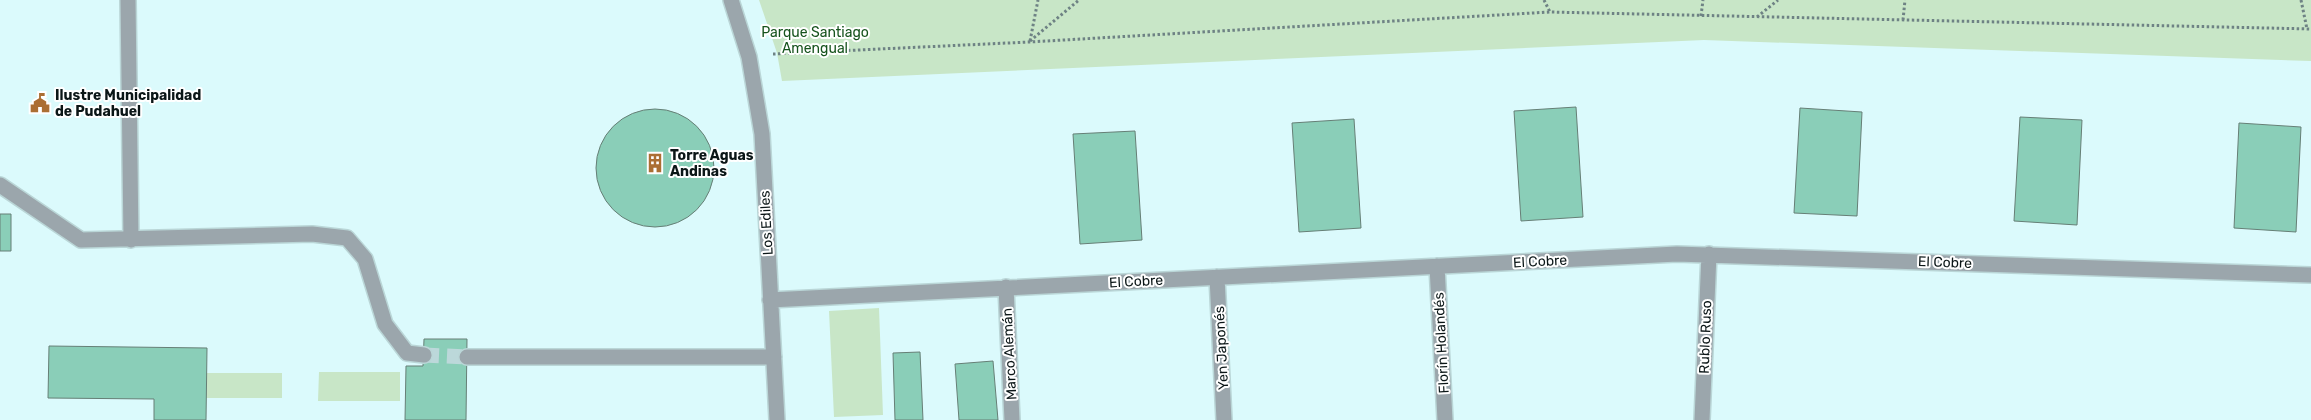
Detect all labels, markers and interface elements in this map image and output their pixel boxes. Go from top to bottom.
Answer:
park label: Parque Santiago Amengual [761,24,869,57]
place label: Ilustre Municipalidad de Pudahuel [55,87,201,120]
public building icon: Ilustre Municipalidad de Pudahuel [29,92,51,114]
place label: Torre Aguas Andinas [670,147,754,180]
building icon: Torre Aguas Andinas [644,152,666,174]
street label: Los Ediles [756,190,777,256]
street label: El Cobre [1513,252,1568,271]
street label: El Cobre [1918,253,1972,272]
street label: El Cobre [1109,272,1164,291]
street label: Florín Holandés [1430,292,1453,394]
street label: Rublo Ruso [1696,300,1715,374]
street label: Yen Japonés [1211,306,1232,390]
street label: Marco Alemán [999,308,1020,400]

